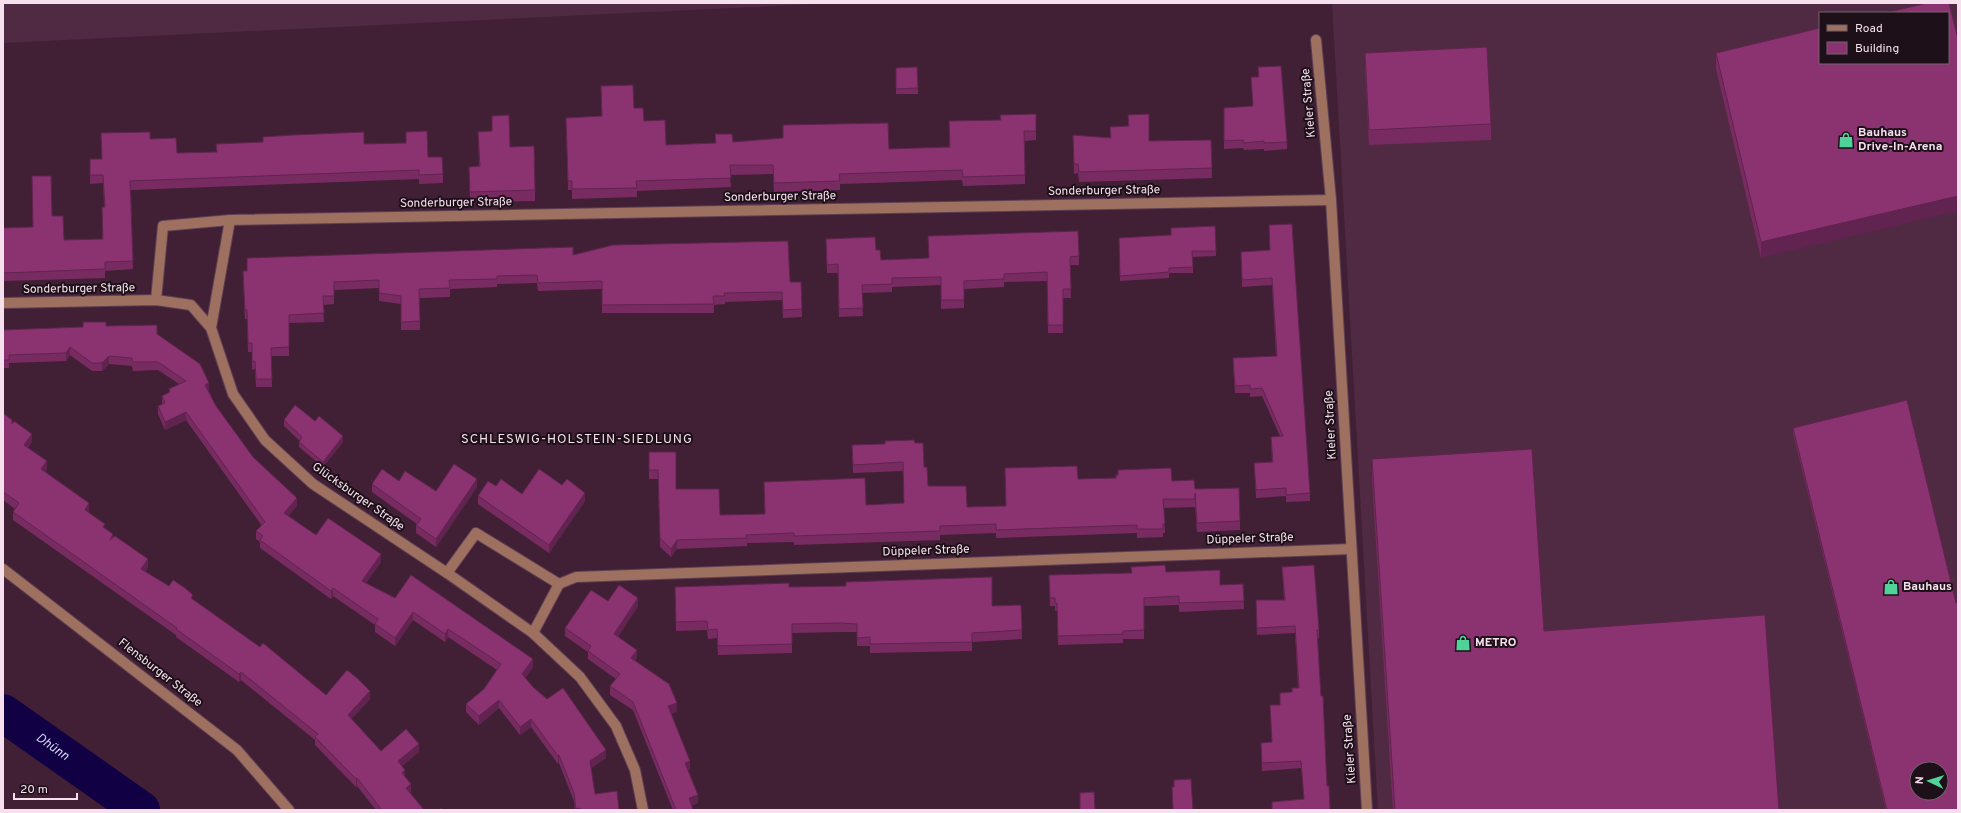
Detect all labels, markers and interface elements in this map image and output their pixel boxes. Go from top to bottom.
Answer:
legend [1819,12,1949,64]
text: Road [1855,21,1883,37]
text: Building [1855,41,1899,57]
street label: Kieler Straße [1298,68,1320,138]
place label: Bauhaus Drive-In-Arena [1858,125,1942,155]
shop icon: Bauhaus Drive-In-Arena [1837,131,1855,149]
street label: Sonderburger Straße [1048,182,1160,200]
street label: Sonderburger Straße [724,188,836,206]
street label: Sonderburger Straße [400,194,512,212]
street label: Sonderburger Straße [23,280,135,298]
street label: Kieler Straße [1321,390,1341,460]
district label: SCHLESWIG-HOLSTEIN-SIEDLUNG [461,432,693,448]
street label: Glücksburger Straße [309,459,407,535]
street label: Düppeler Straße [1206,529,1294,549]
street label: Düppeler Straße [882,541,970,561]
shop icon: Bauhaus [1882,578,1900,596]
place label: Bauhaus [1903,579,1952,595]
shop icon: METRO [1454,634,1472,652]
street label: Flensburger Straße [115,635,205,711]
place label: METRO [1475,635,1516,651]
street label: Kieler Straße [1340,714,1360,784]
water label: Dhünn [32,730,72,765]
north arrow [1909,761,1949,801]
scale bar [14,775,77,801]
text: N [1913,776,1927,785]
text: 20 m [20,782,48,798]

